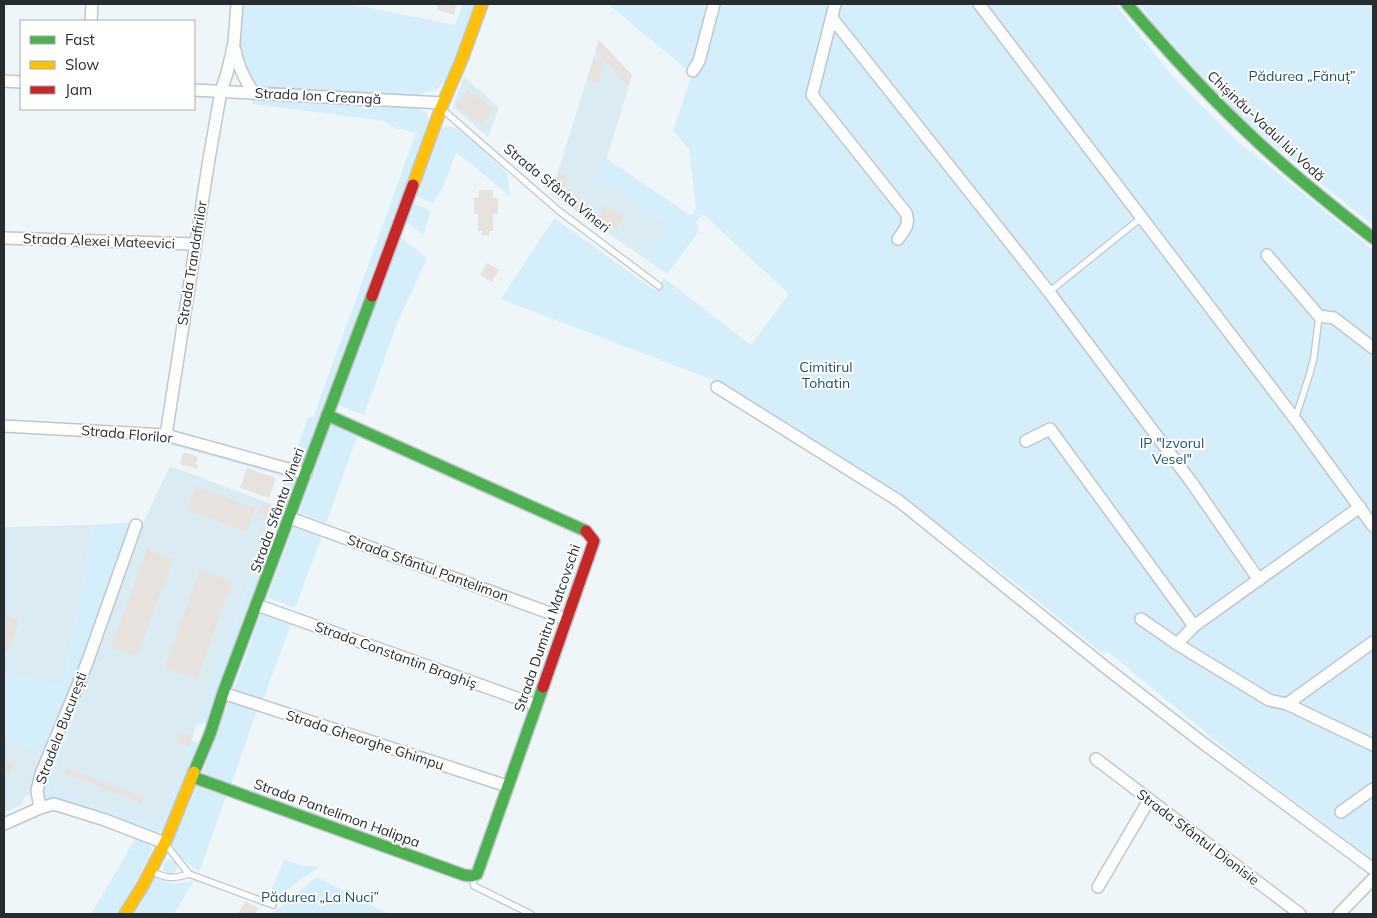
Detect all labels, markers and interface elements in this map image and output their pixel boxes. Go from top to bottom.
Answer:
legend [20,20,195,110]
text: Fast [65,30,95,49]
text: Slow [65,55,99,74]
street label: Chișinău-Vadul lui Vodă [1203,67,1329,185]
park label: Pădurea „Fănuț” [1248,67,1356,85]
text: Jam [65,80,92,99]
street label: Strada Ion Creangă [254,84,382,108]
street label: Strada Sfânta Vineri [500,140,614,236]
street label: Strada Trandafirilor [173,198,211,327]
street label: Strada Alexei Mateevici [23,229,175,253]
park label: Cimitirul Tohatin [799,358,853,392]
street label: Strada Florilor [81,421,174,447]
park label: IP "Izvorul Vesel" [1140,434,1204,468]
street label: Strada Sfânta Vineri [246,445,308,575]
street label: Strada Sfântul Pantelimon [345,530,511,606]
street label: Strada Dumitru Matcovschi [510,542,584,714]
street label: Strada Constantin Braghiş [313,617,480,693]
street label: Stradela București [31,669,91,787]
street label: Strada Gheorghe Ghimpu [284,706,446,774]
street label: Strada Pantelimon Halippa [252,775,422,851]
street label: Strada Sfântul Dionisie [1133,785,1263,889]
park label: Pădurea „La Nuci” [261,888,379,906]

